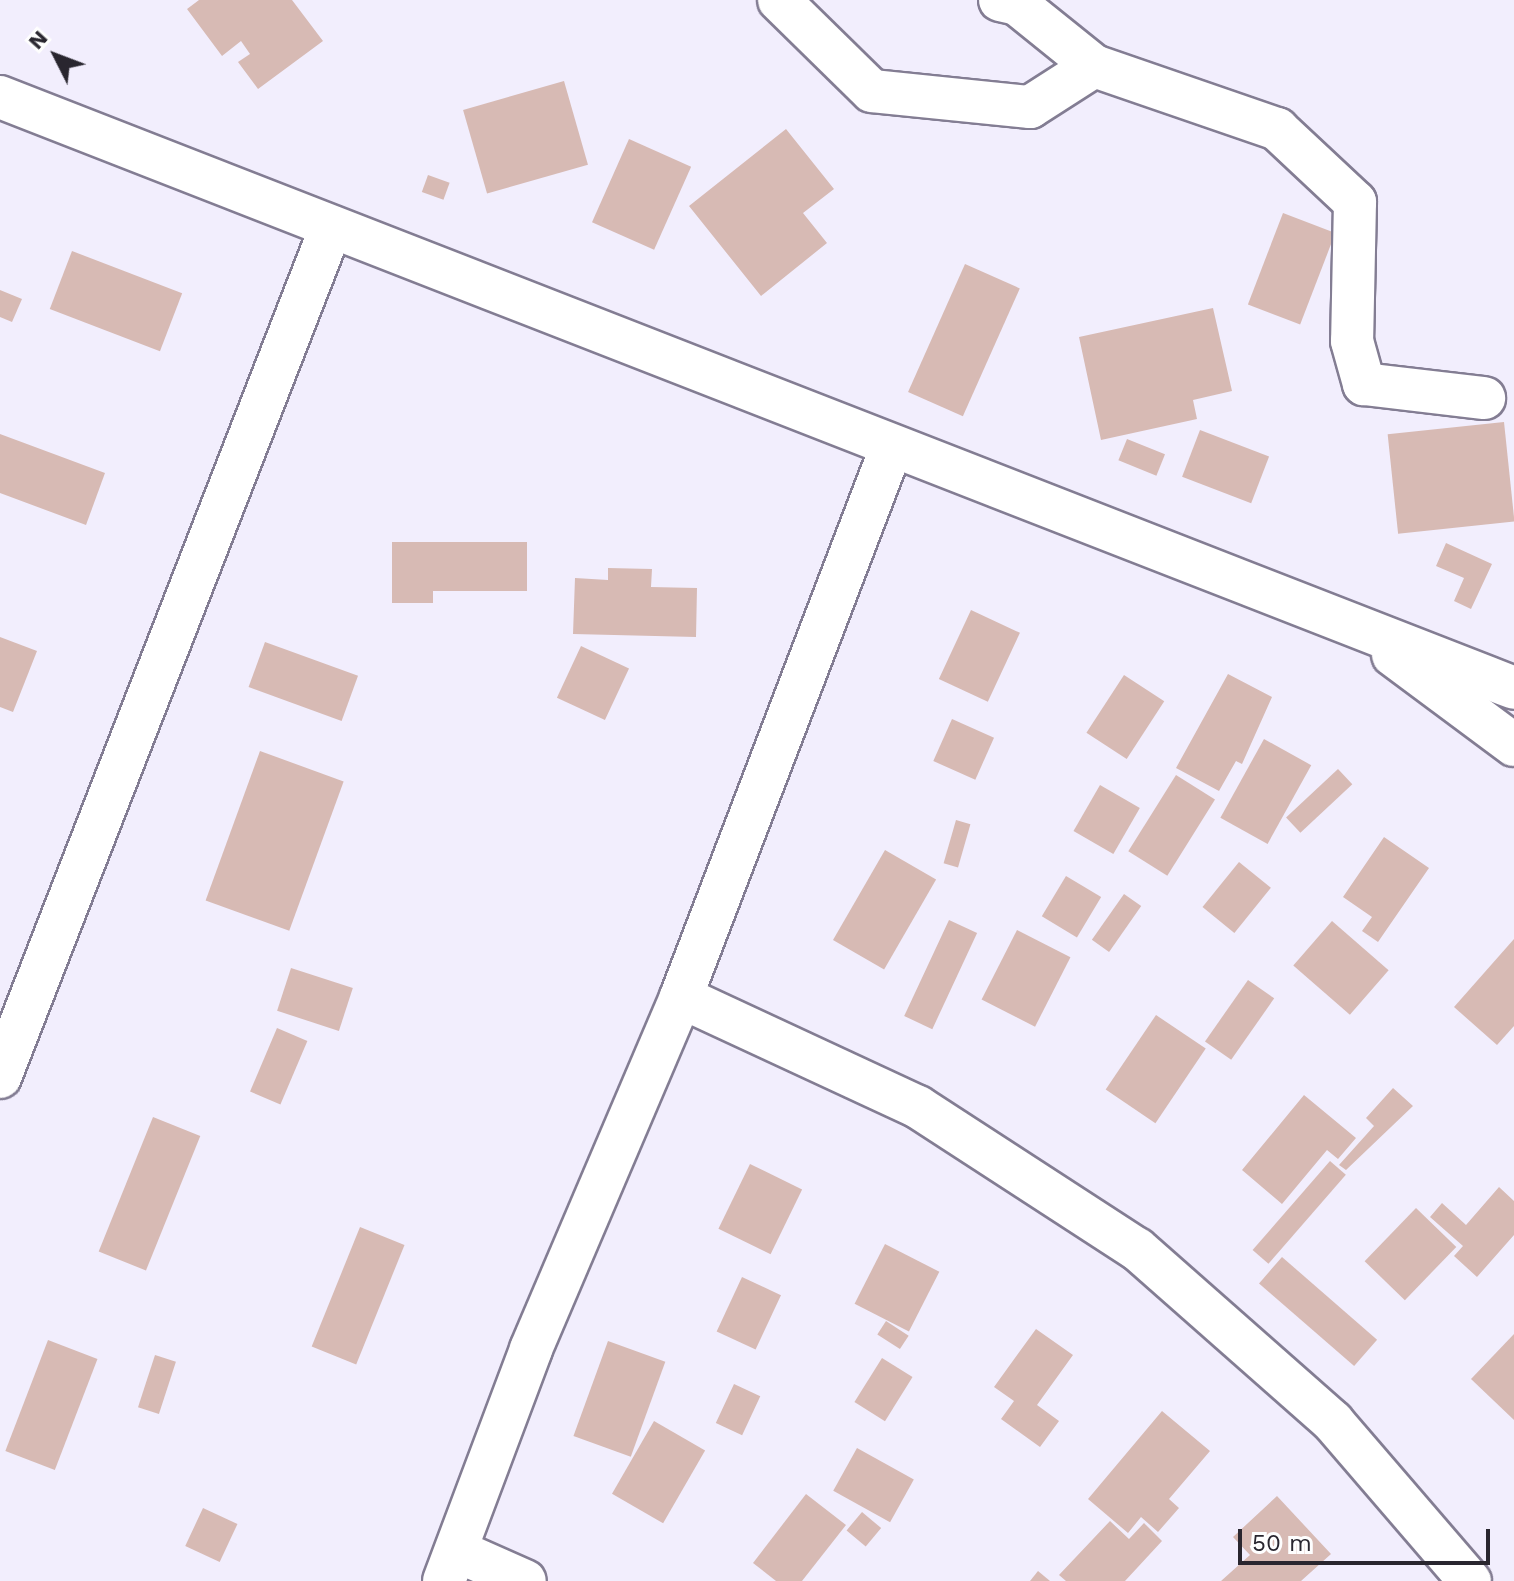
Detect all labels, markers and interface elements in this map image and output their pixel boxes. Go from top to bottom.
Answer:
north arrow [16,16,96,96]
text: N [23,25,53,54]
scale bar [1242,1513,1494,1563]
text: 50 m [1252,1529,1312,1557]

